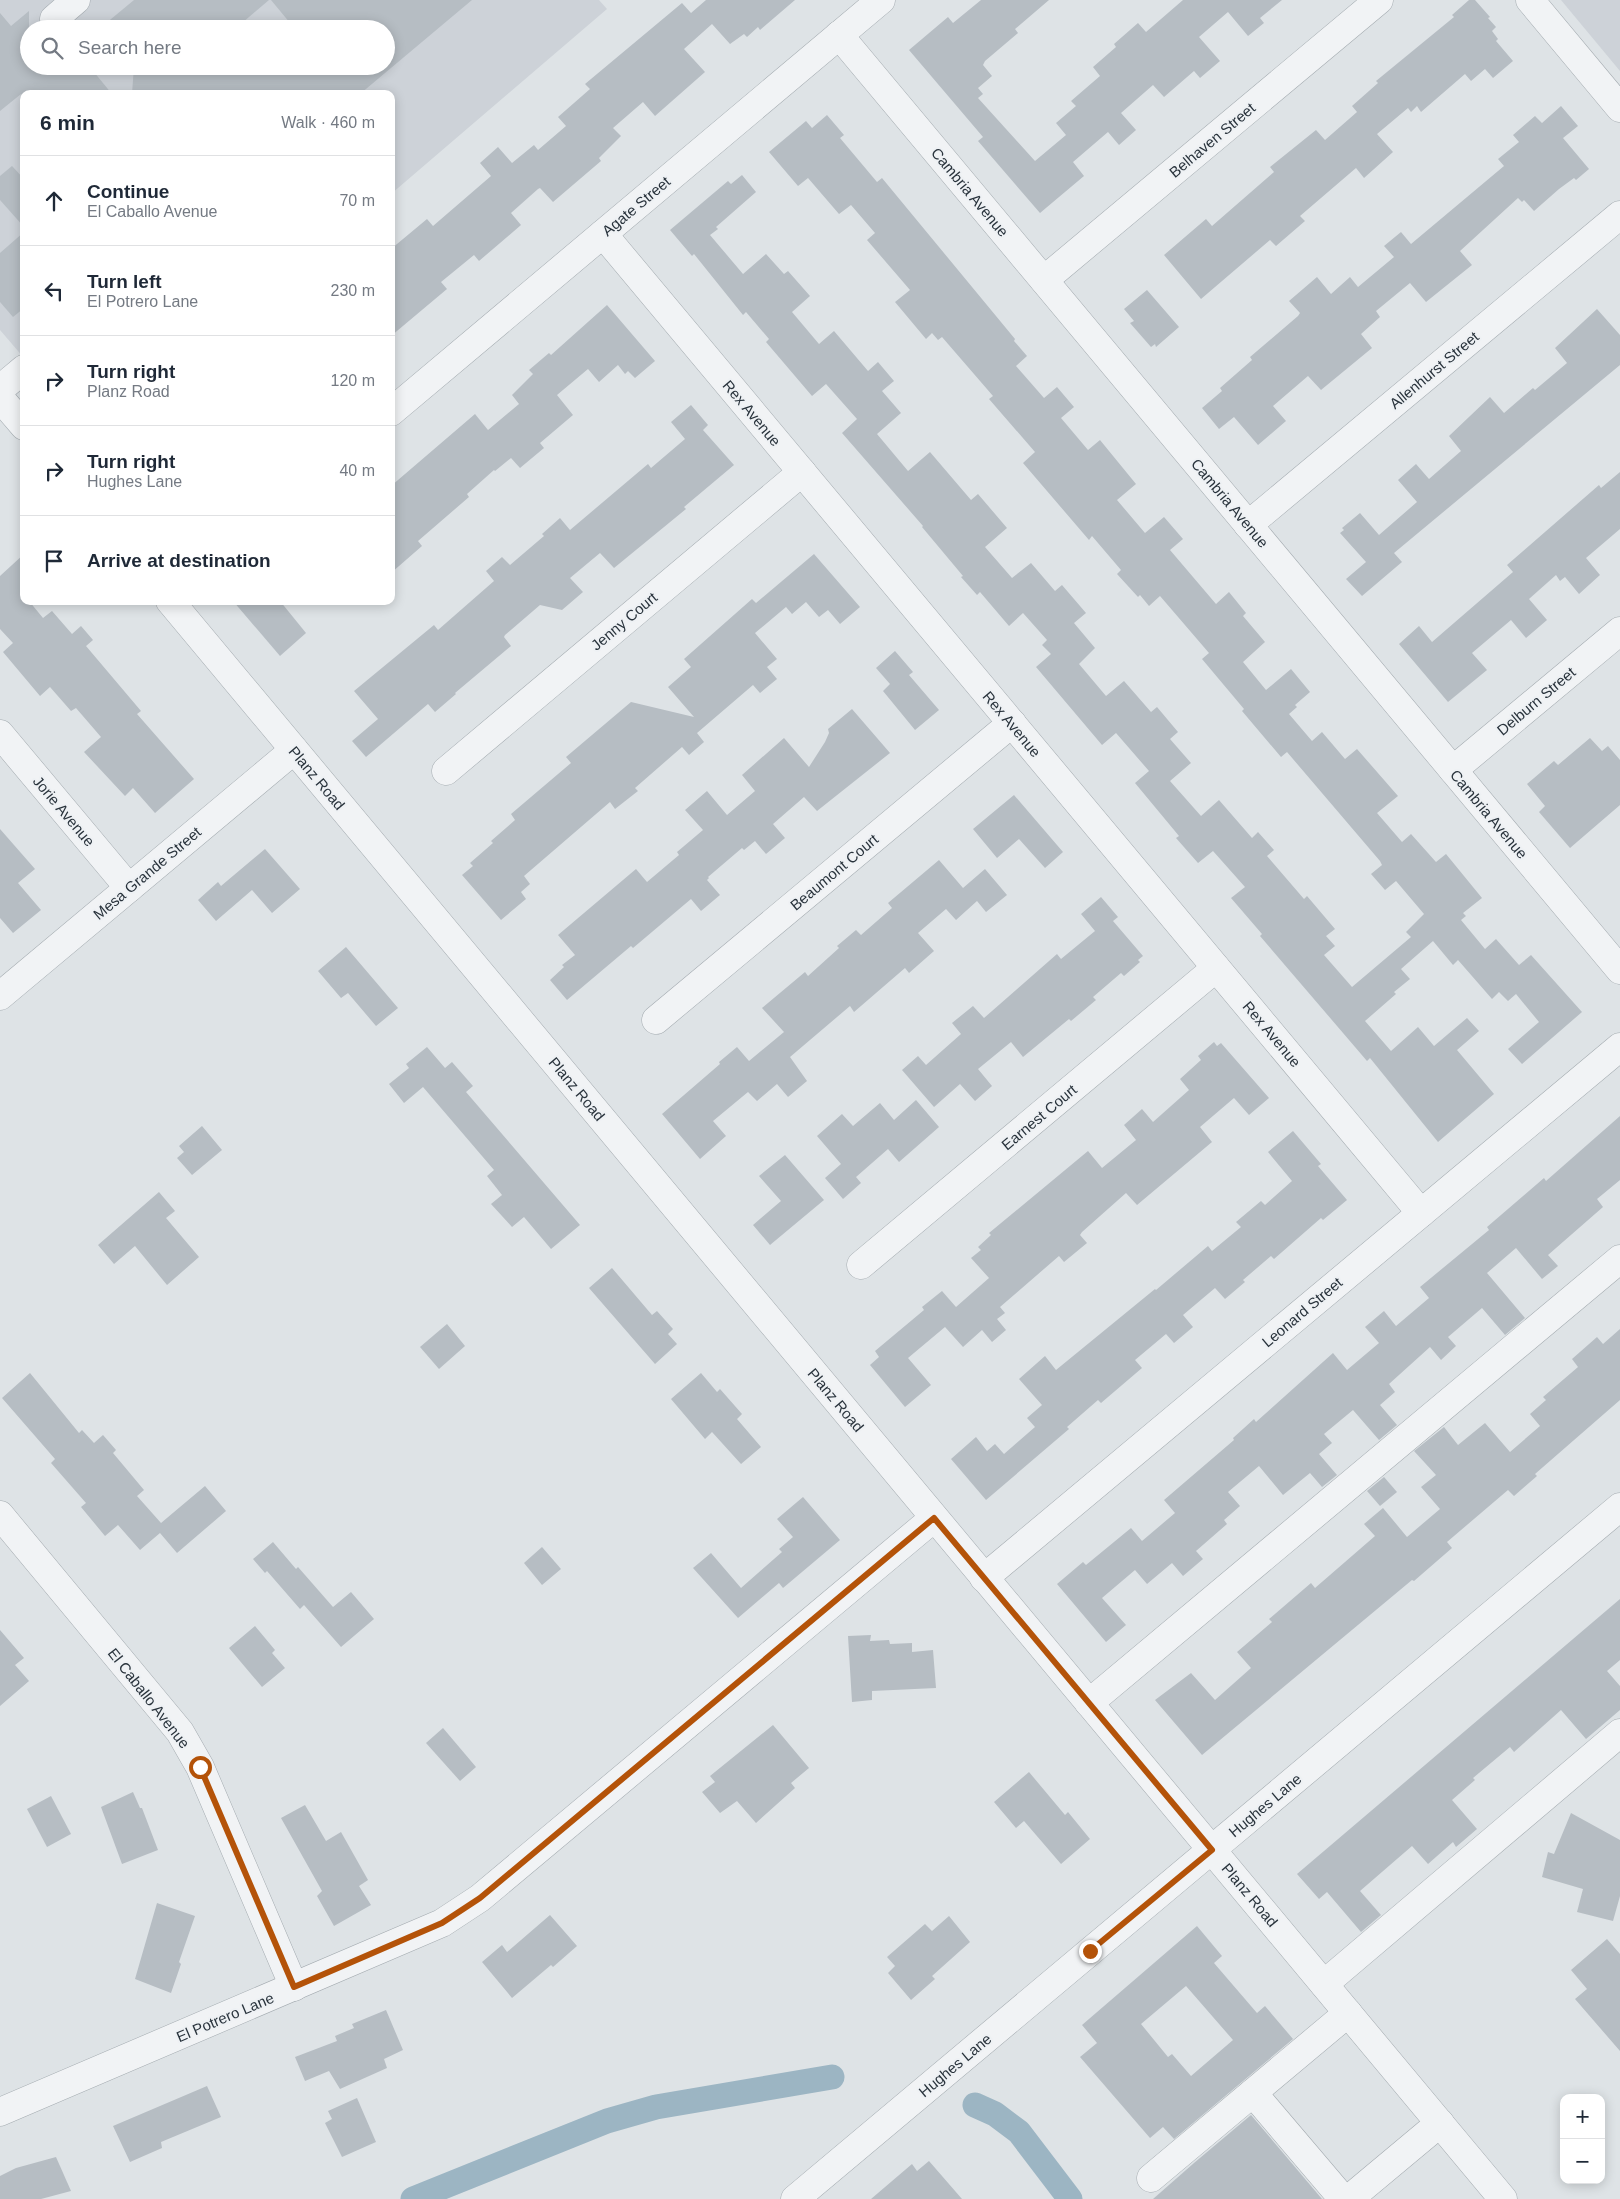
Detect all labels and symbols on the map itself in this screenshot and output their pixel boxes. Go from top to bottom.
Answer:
street label: Belhaven Street [1166,99,1259,181]
street label: Cambria Avenue [928,144,1012,240]
street label: Agate Street [599,172,674,239]
street label: Allenhurst Street [1386,327,1483,412]
street label: Rex Avenue [720,377,784,449]
street label: Cambria Avenue [1188,455,1272,551]
street label: Jenny Court [588,588,661,654]
street label: Delburn Street [1493,663,1579,739]
street label: Rex Avenue [980,688,1044,760]
street label: Planz Road [286,743,348,813]
street label: Cambria Avenue [1447,766,1531,862]
street label: Jorie Avenue [30,772,98,850]
street label: Mesa Grande Street [90,823,205,923]
street label: Beaumont Court [787,830,882,914]
street label: Rex Avenue [1240,998,1304,1070]
street label: Planz Road [546,1054,608,1124]
street label: Earnest Court [998,1080,1081,1153]
street label: Leonard Street [1259,1273,1346,1350]
street label: Planz Road [805,1365,867,1435]
street label: El Caballo Avenue [105,1645,193,1751]
route start [189,1756,212,1779]
street label: Hughes Lane [1225,1770,1305,1840]
street label: Planz Road [1219,1860,1281,1930]
route end [1079,1940,1102,1963]
street label: El Potrero Lane [174,1989,276,2045]
street label: Hughes Lane [915,2030,995,2100]

